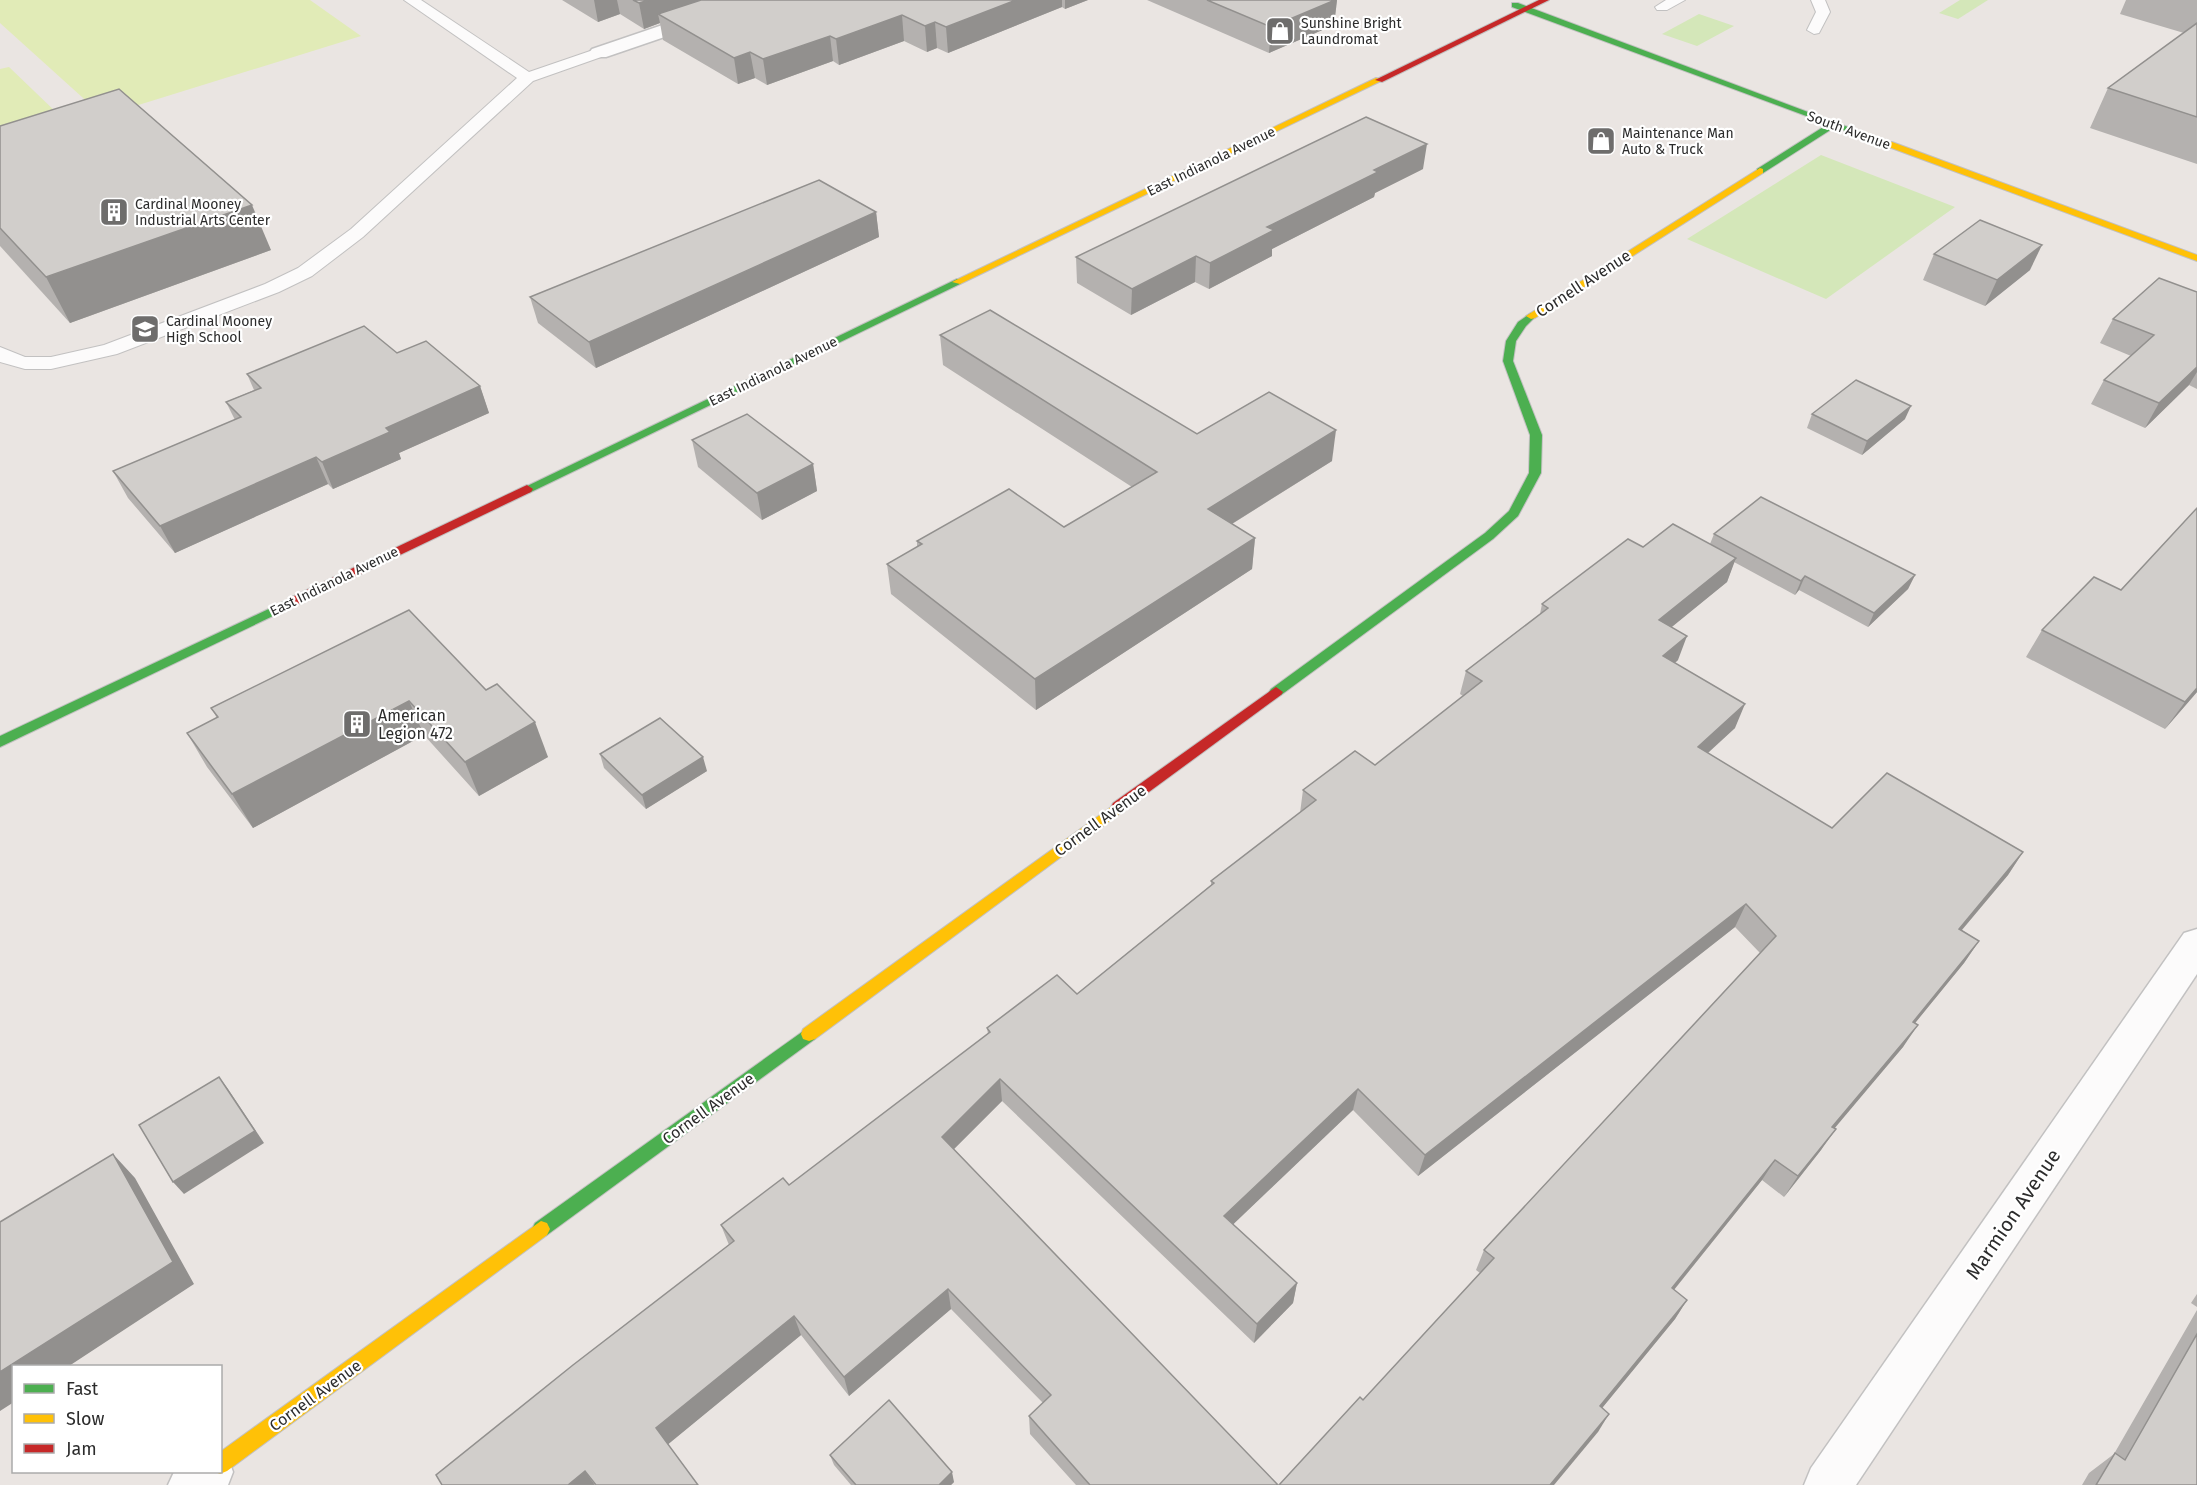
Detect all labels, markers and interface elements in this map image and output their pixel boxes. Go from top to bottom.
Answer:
shop icon: Sunshine Bright Laundromat [1264,15,1296,47]
place label: Sunshine Bright Laundromat [1301,15,1403,48]
street label: South Avenue [1805,108,1893,153]
street label: East Indianola Avenue [1144,123,1278,200]
shop icon: Maintenance Man Auto & Truck [1585,125,1617,157]
place label: Maintenance Man Auto & Truck [1622,125,1734,158]
building icon: Cardinal Mooney Industrial Arts Center [98,196,130,228]
place label: Cardinal Mooney Industrial Arts Center [135,196,271,229]
street label: Cornell Avenue [1532,246,1634,321]
school or university icon: Cardinal Mooney High School [129,313,161,345]
place label: Cardinal Mooney High School [166,313,272,346]
street label: East Indianola Avenue [706,333,840,410]
street label: East Indianola Avenue [267,543,401,620]
place label: American Legion 472 [378,706,453,743]
building icon: American Legion 472 [341,708,373,740]
street label: Cornell Avenue [1051,781,1150,860]
street label: Cornell Avenue [659,1069,758,1148]
street label: Marmion Avenue [1961,1144,2065,1284]
street label: Cornell Avenue [266,1356,365,1435]
legend [12,1365,222,1473]
text: Fast [66,1378,99,1400]
text: Slow [66,1408,105,1430]
text: Jam [66,1438,97,1460]

